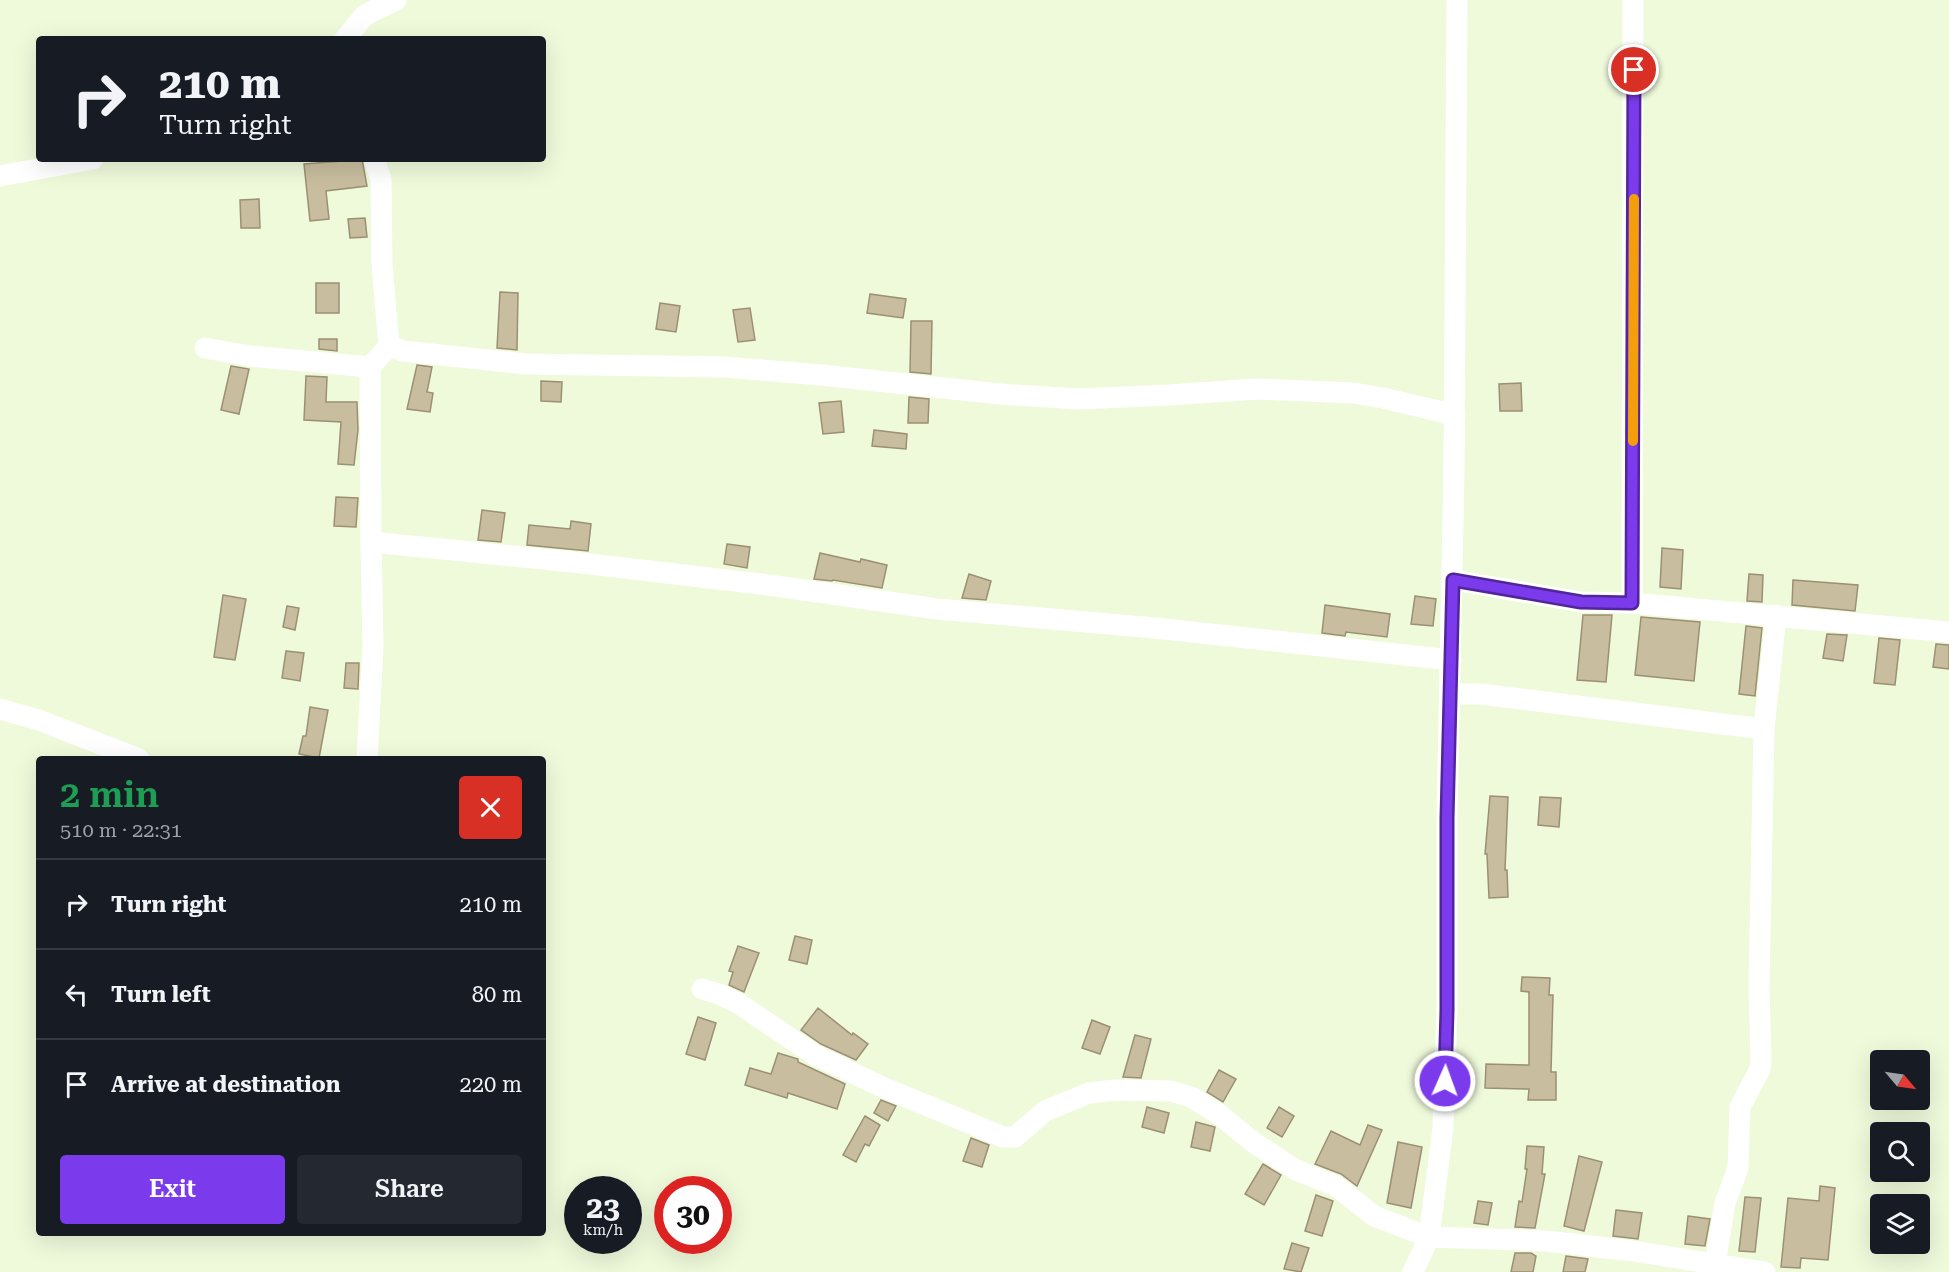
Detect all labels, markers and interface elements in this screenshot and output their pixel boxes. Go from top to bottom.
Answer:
pin [1608,44,1659,95]
icon: arrive [1617,53,1650,86]
text: 210 m [159,59,281,108]
icon: right [60,60,138,138]
text: Turn right [159,109,292,141]
text: 2 min [60,774,159,816]
button: close [459,776,522,839]
text: 510 m · 22:31 [60,818,182,842]
icon: right [60,888,93,921]
text: Turn right [111,892,226,917]
text: 210 m [459,892,522,917]
icon: left [60,978,93,1011]
text: Turn left [111,982,211,1007]
text: 80 m [472,982,522,1007]
position arrow [1413,1049,1477,1113]
north arrow [1870,1050,1930,1110]
map controls [1870,1050,1930,1254]
icon: arrive [60,1068,93,1101]
text: Arrive at destination [111,1072,340,1097]
text: 220 m [459,1072,522,1097]
button: search [1870,1122,1930,1182]
button: Exit [60,1155,285,1224]
button: Share [297,1155,522,1224]
speed limit sign: 30 [654,1176,732,1254]
text: 23 [586,1190,620,1225]
button: layers [1870,1194,1930,1254]
text: km/h [583,1221,623,1239]

